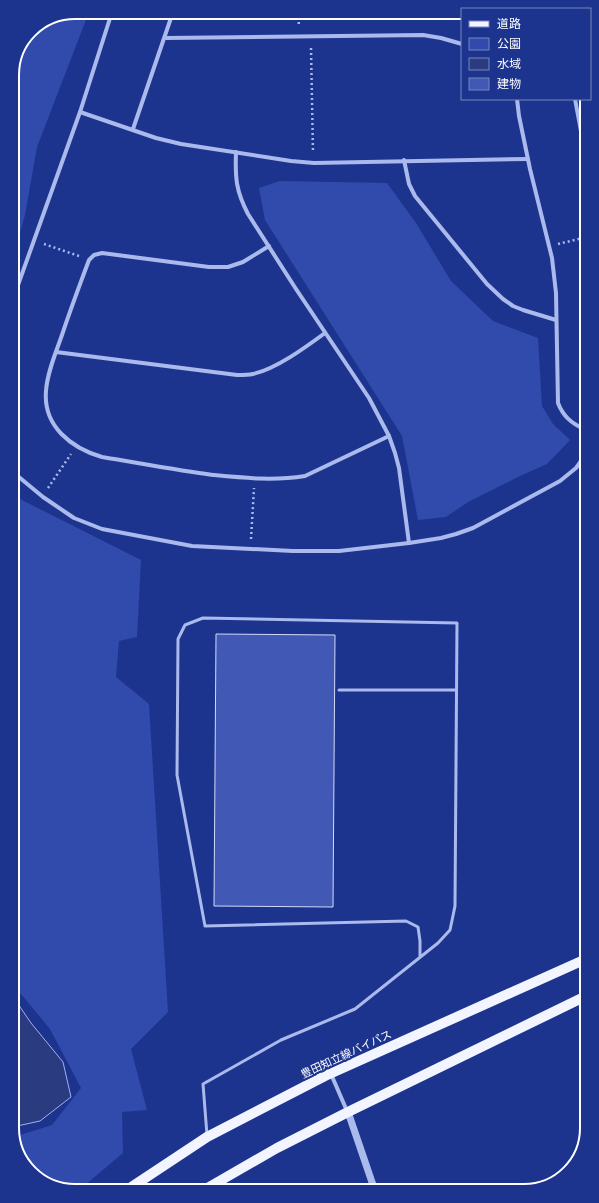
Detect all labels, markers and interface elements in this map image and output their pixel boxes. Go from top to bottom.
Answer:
legend [461,8,591,100]
text: 道路 [497,15,521,32]
text: 公園 [497,35,521,52]
text: 水域 [497,55,521,72]
text: 建物 [497,75,521,92]
street label: 豊田知立線バイパス [298,1026,394,1081]

